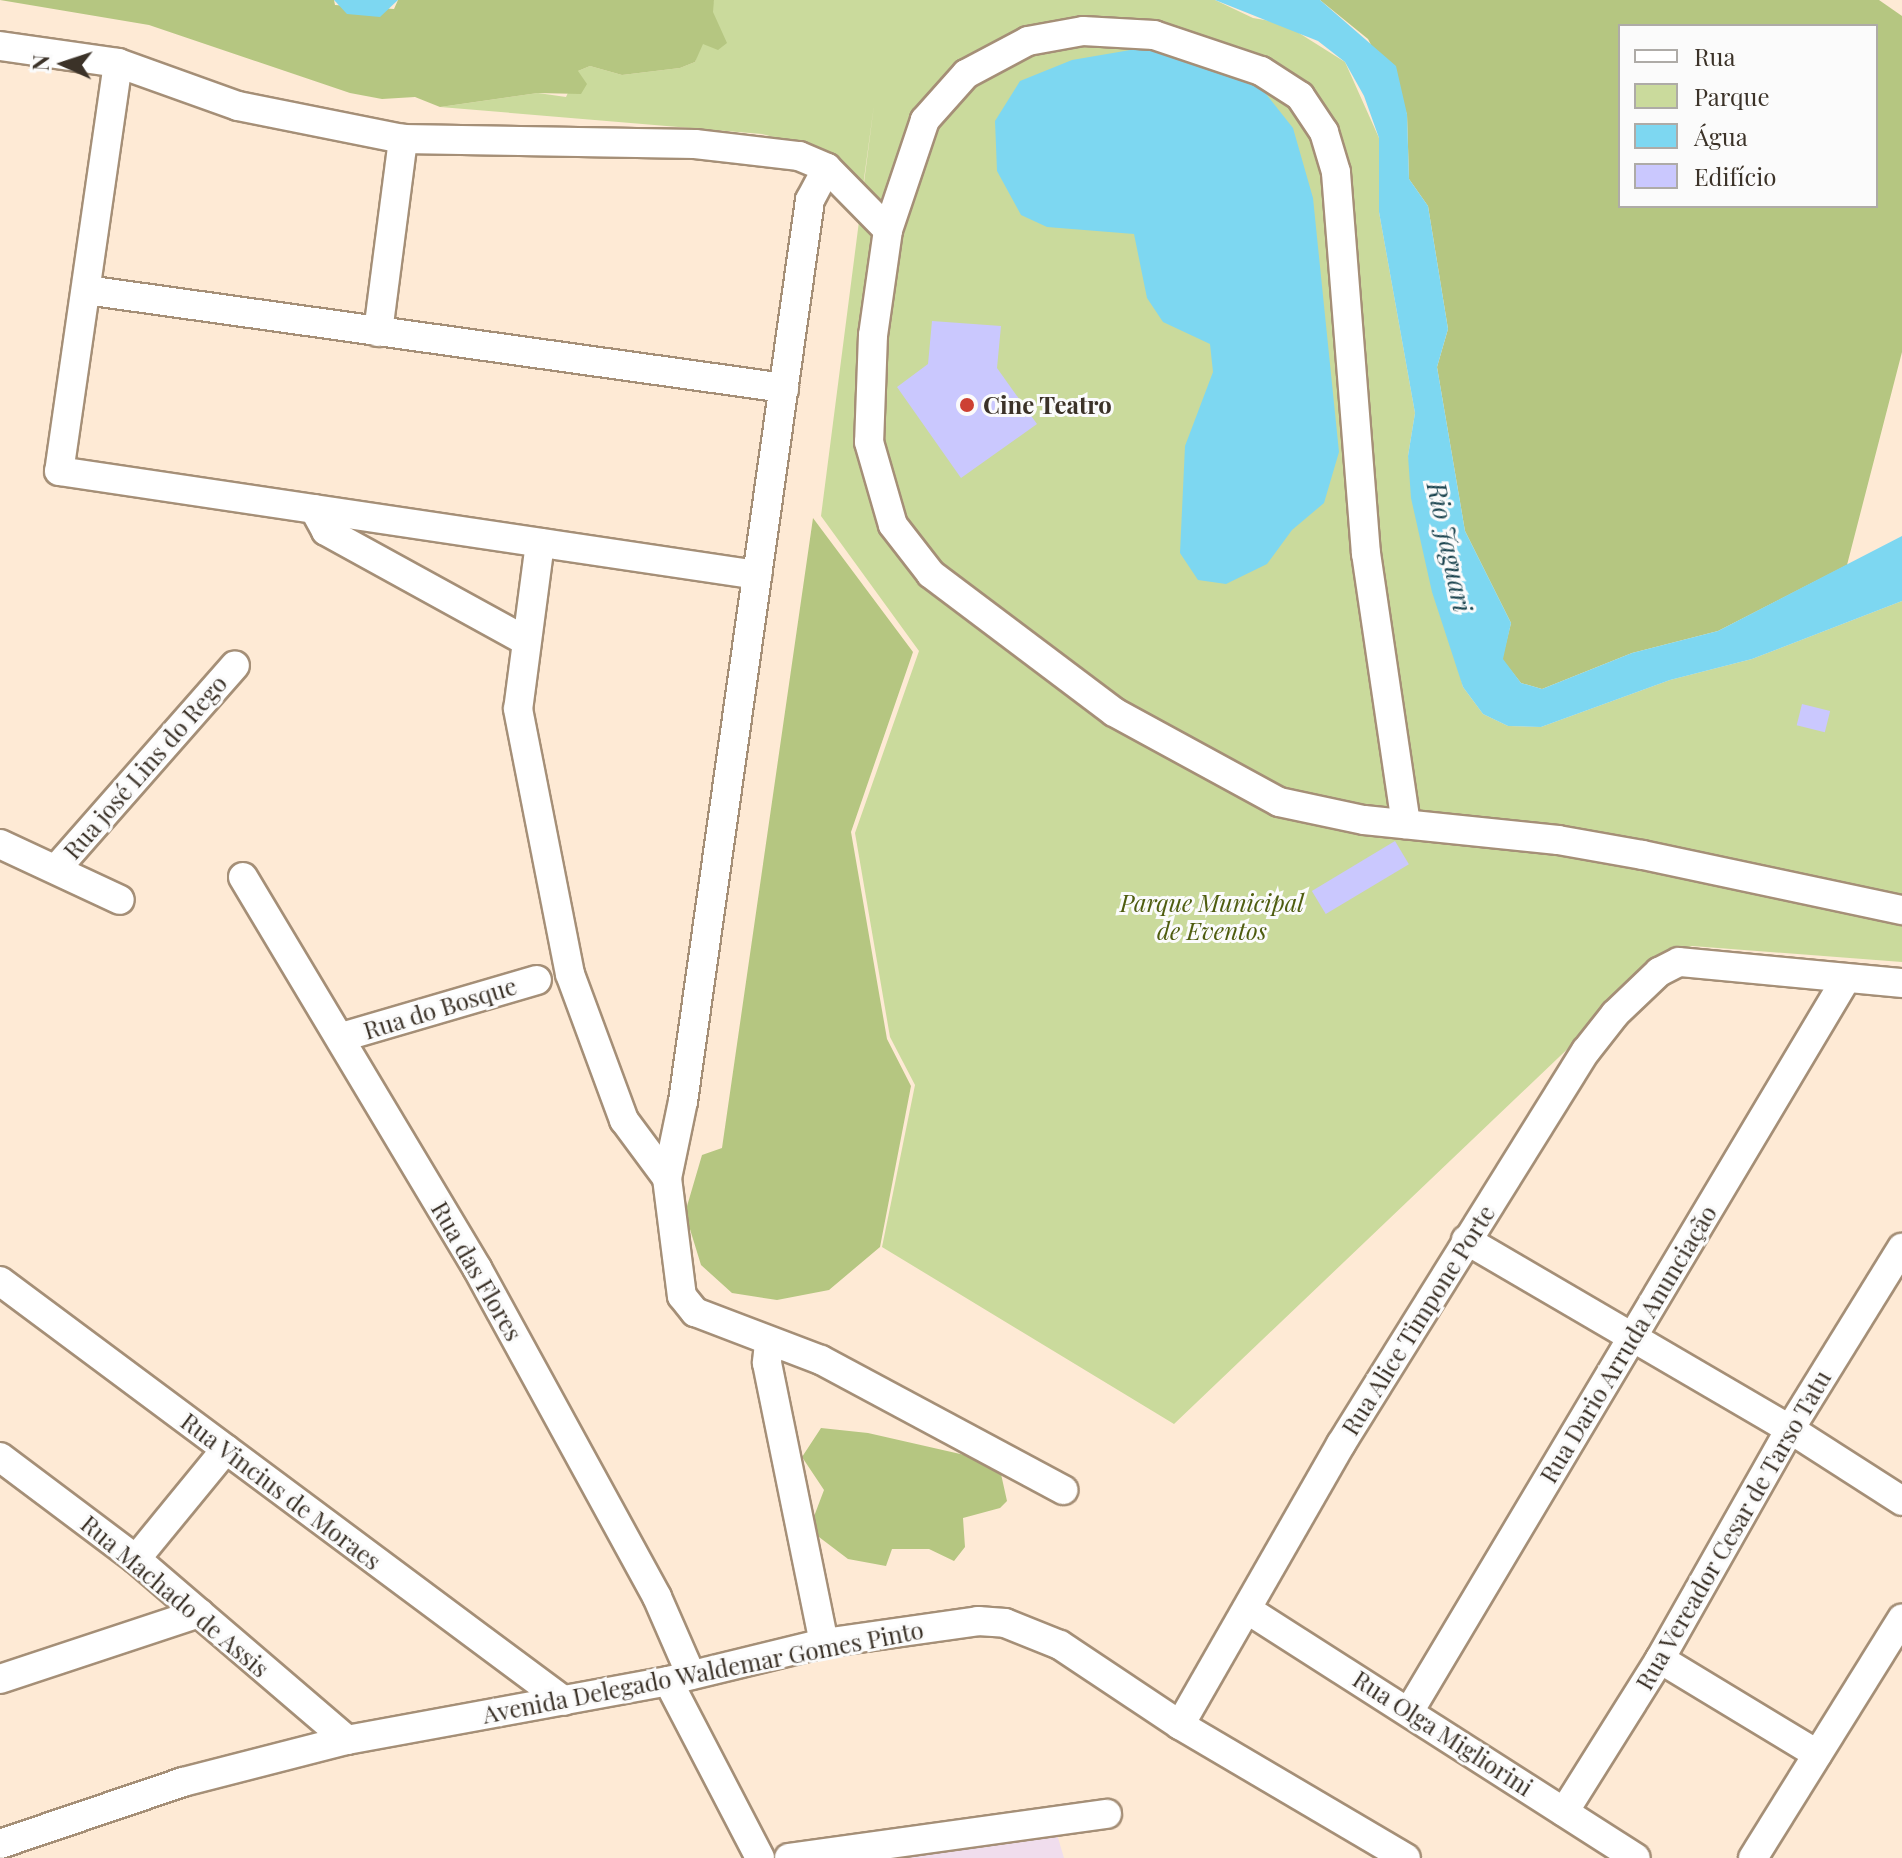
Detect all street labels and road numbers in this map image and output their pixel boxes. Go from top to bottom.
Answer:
street label: Rua josé Lins do Rego [57,669,233,865]
street label: Rua do Bosque [360,971,520,1045]
street label: Rua das Flores [425,1196,529,1346]
street label: Rua Alice Timpone Porte [1335,1199,1501,1441]
street label: Rua Dario Arruda Anunciação [1533,1199,1723,1489]
street label: Rua Vereador Cesar de Tarso Tatu [1629,1364,1837,1696]
street label: Rua Vincius de Moraes [175,1406,387,1576]
street label: Rua Machado de Assis [75,1509,275,1683]
street label: Avenida Delegado Waldemar Gomes Pinto [479,1615,927,1729]
street label: Rua Olga Migliorini [1348,1664,1538,1802]

